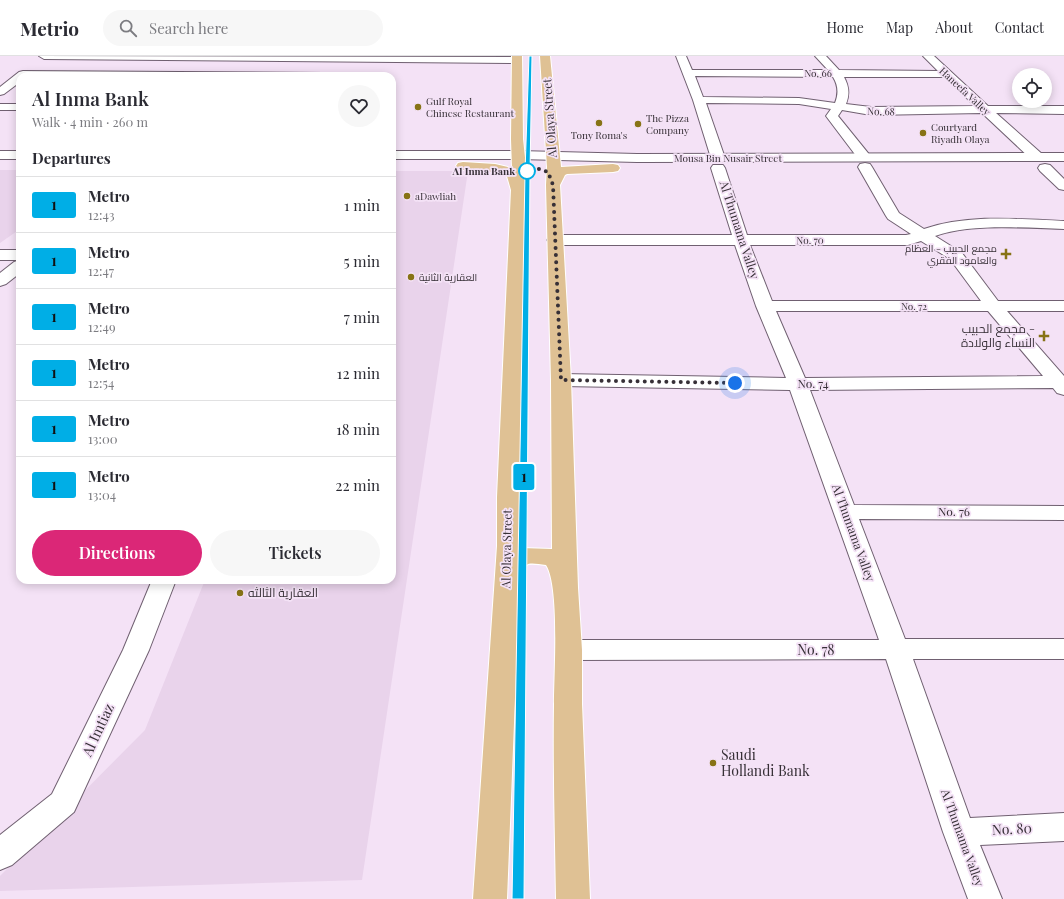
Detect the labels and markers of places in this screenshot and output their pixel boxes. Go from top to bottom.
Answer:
place label: Gulf Royal Chinese Restaurant [426,94,514,120]
marker: Gulf Royal Chinese Restaurant [413,102,423,112]
place label: The Pizza Company [646,111,689,137]
marker: Tony Roma's [594,118,604,128]
marker: The Pizza Company [633,119,643,129]
place label: Courtyard Riyadh Olaya [931,120,990,146]
place label: Tony Roma's [571,128,627,142]
marker: Courtyard Riyadh Olaya [918,128,928,138]
marker: Al Inma Bank [518,162,536,180]
place label: Al Inma Bank [452,164,515,178]
place label: aDawliah [415,189,456,203]
marker: aDawliah [402,191,412,201]
place label: مجمع الحبيب - العظام والعامود الفقري [905,241,997,268]
marker: مجمع الحبيب - العظام والعامود الفقري [1000,248,1012,260]
place label: العقارية الثانية [419,270,477,284]
marker: العقارية الثانية [406,272,416,282]
place label: مجمع الحبيب - النساء والولادة [961,320,1035,350]
marker: مجمع الحبيب - النساء والولادة [1038,330,1050,342]
place label: العقارية الثالثه [248,584,318,600]
marker: العقارية الثالثه [235,588,245,598]
place label: Saudi Hollandi Bank [721,745,810,780]
marker: Saudi Hollandi Bank [708,758,718,768]

